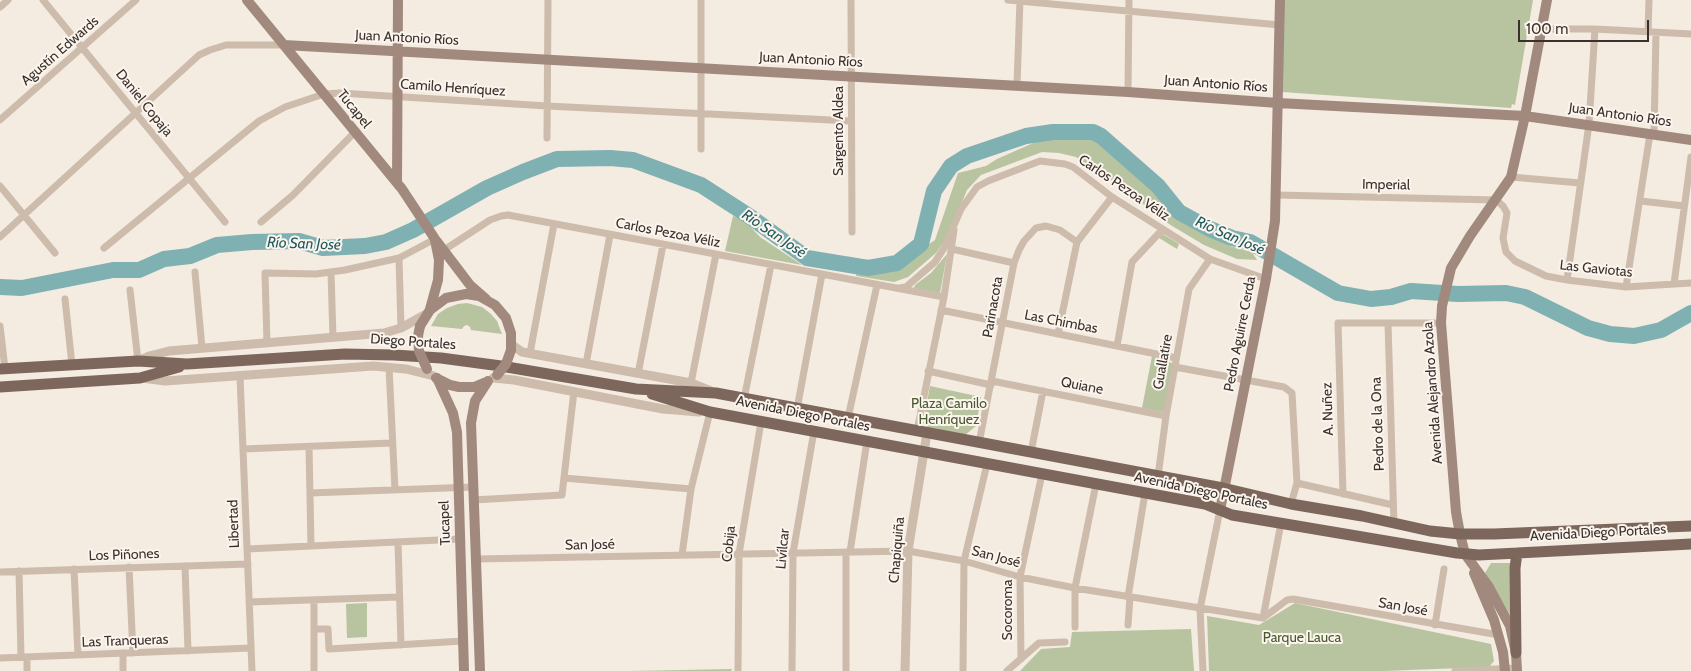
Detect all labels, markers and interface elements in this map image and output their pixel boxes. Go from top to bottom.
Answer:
scale bar [1521,10,1652,42]
street label: Agustín Edwards [18,13,102,89]
text: 100 m [1526,20,1568,38]
street label: Juan Antonio Ríos [355,27,459,49]
street label: Juan Antonio Ríos [759,49,863,71]
street label: Daniel Copaja [112,66,176,140]
street label: Juan Antonio Ríos [1164,72,1268,96]
street label: Camilo Henríquez [400,76,506,100]
street label: Tucapel [333,86,375,132]
street label: Sargento Aldea [831,86,847,176]
street label: Juan Antonio Ríos [1568,99,1672,131]
street label: Carlos Pezoa Véliz [1075,151,1173,225]
street label: Imperial [1362,176,1410,194]
water label: Río San José [738,206,810,262]
water label: Río San José [1193,213,1267,259]
street label: Carlos Pezoa Véliz [614,215,722,251]
water label: Río San José [267,234,341,254]
street label: Las Gaviotas [1559,257,1633,281]
street label: Parinacota [979,275,1007,339]
street label: Pedro Aguirre Cerda [1221,275,1259,393]
street label: Las Chimbas [1023,307,1099,337]
street label: Avenida Alejandro Azola [1420,321,1446,465]
street label: Diego Portales [370,331,456,353]
street label: Guallatire [1150,333,1176,391]
street label: Quiane [1059,374,1105,398]
street label: Pedro de la Ona [1368,377,1388,471]
street label: A. Nuñez [1319,382,1337,436]
street label: Avenida Diego Portales [735,393,871,435]
park label: Plaza Camilo Henríquez [911,396,987,428]
street label: Avenida Diego Portales [1133,469,1269,513]
street label: Libertad [225,499,243,549]
street label: Tucapel [436,500,454,546]
street label: Chapiquiña [886,516,908,584]
street label: Avenida Diego Portales [1530,521,1666,545]
street label: Cobija [719,525,739,563]
street label: Livílcar [773,528,793,570]
street label: San José [565,536,615,554]
street label: San José [970,542,1022,572]
street label: Los Piñones [88,545,160,565]
street label: Socoroma [1000,580,1016,640]
street label: San José [1377,594,1429,620]
park label: Parque Lauca [1263,630,1341,646]
street label: Las Tranqueras [81,631,169,651]

